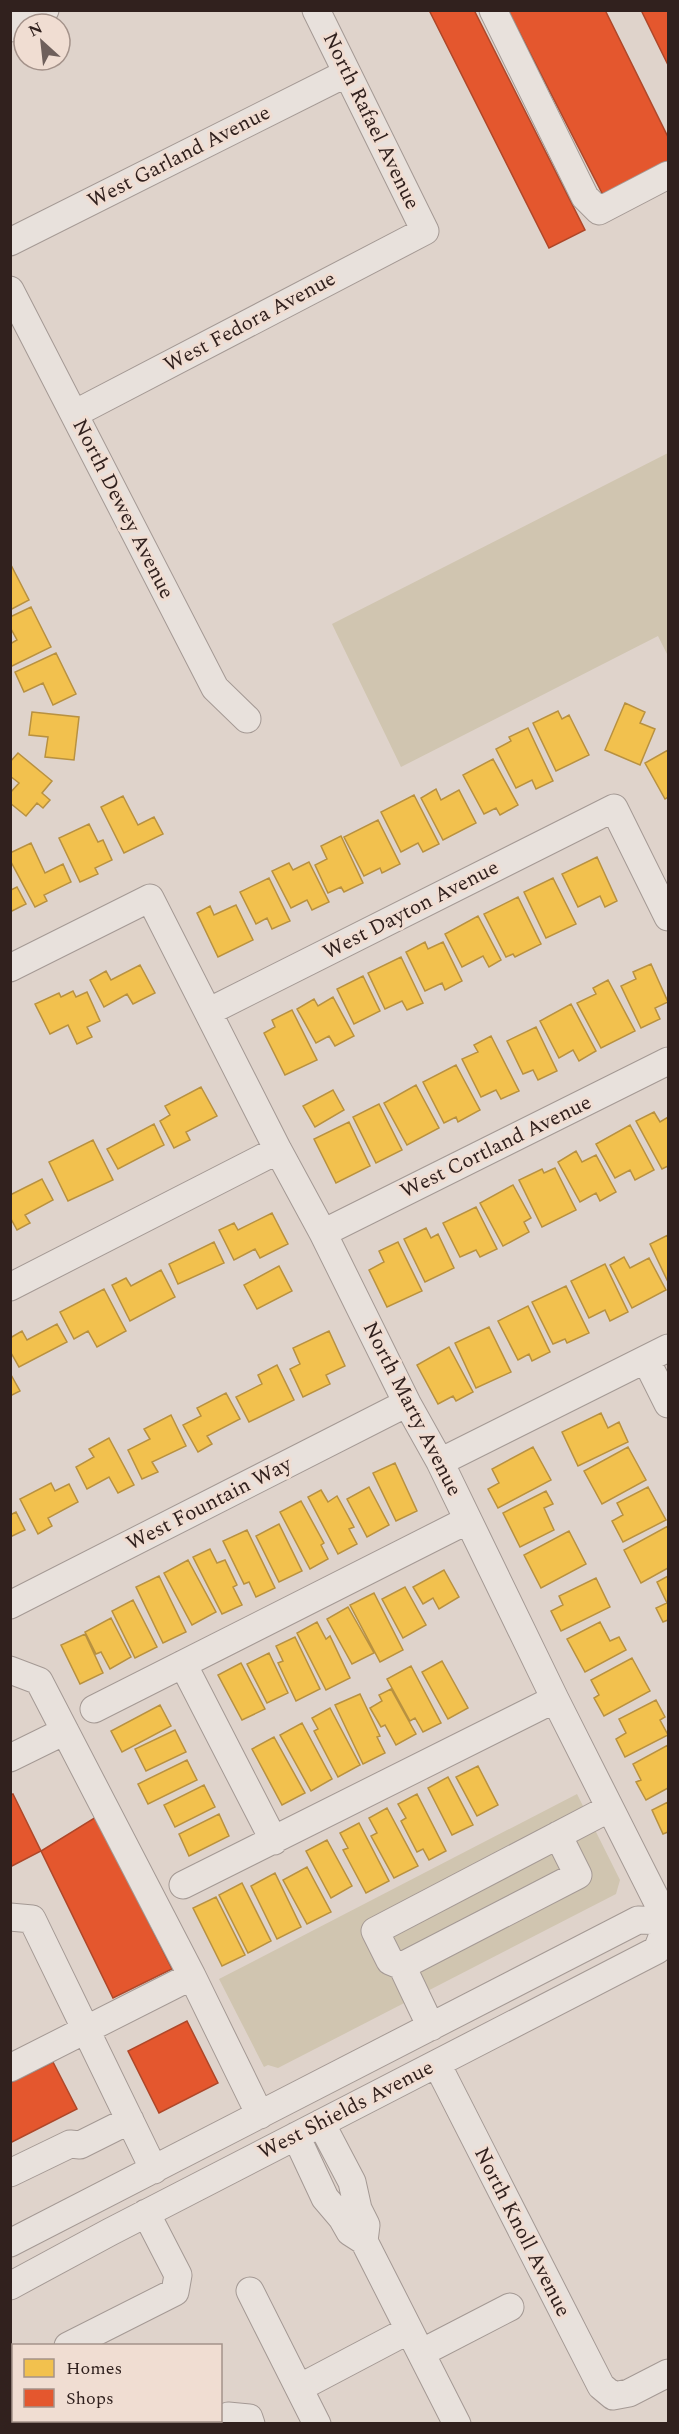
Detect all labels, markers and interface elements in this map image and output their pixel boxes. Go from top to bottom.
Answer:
north arrow [12,12,72,72]
text: N [24,16,47,43]
street label: North Rafael Avenue [314,27,428,215]
street label: West Garland Avenue [82,97,276,217]
street label: West Fedora Avenue [158,263,342,381]
street label: North Dewey Avenue [64,413,182,605]
street label: West Dayton Avenue [317,852,505,968]
street label: West Cortland Avenue [395,1087,597,1207]
street label: North Marty Avenue [354,1316,470,1502]
street label: West Fountain Way [121,1448,298,1559]
street label: West Shields Avenue [253,2052,439,2168]
street label: North Knoll Avenue [465,2141,579,2323]
legend [12,2344,222,2422]
text: Homes [66,2355,122,2382]
text: Shops [66,2385,114,2412]

